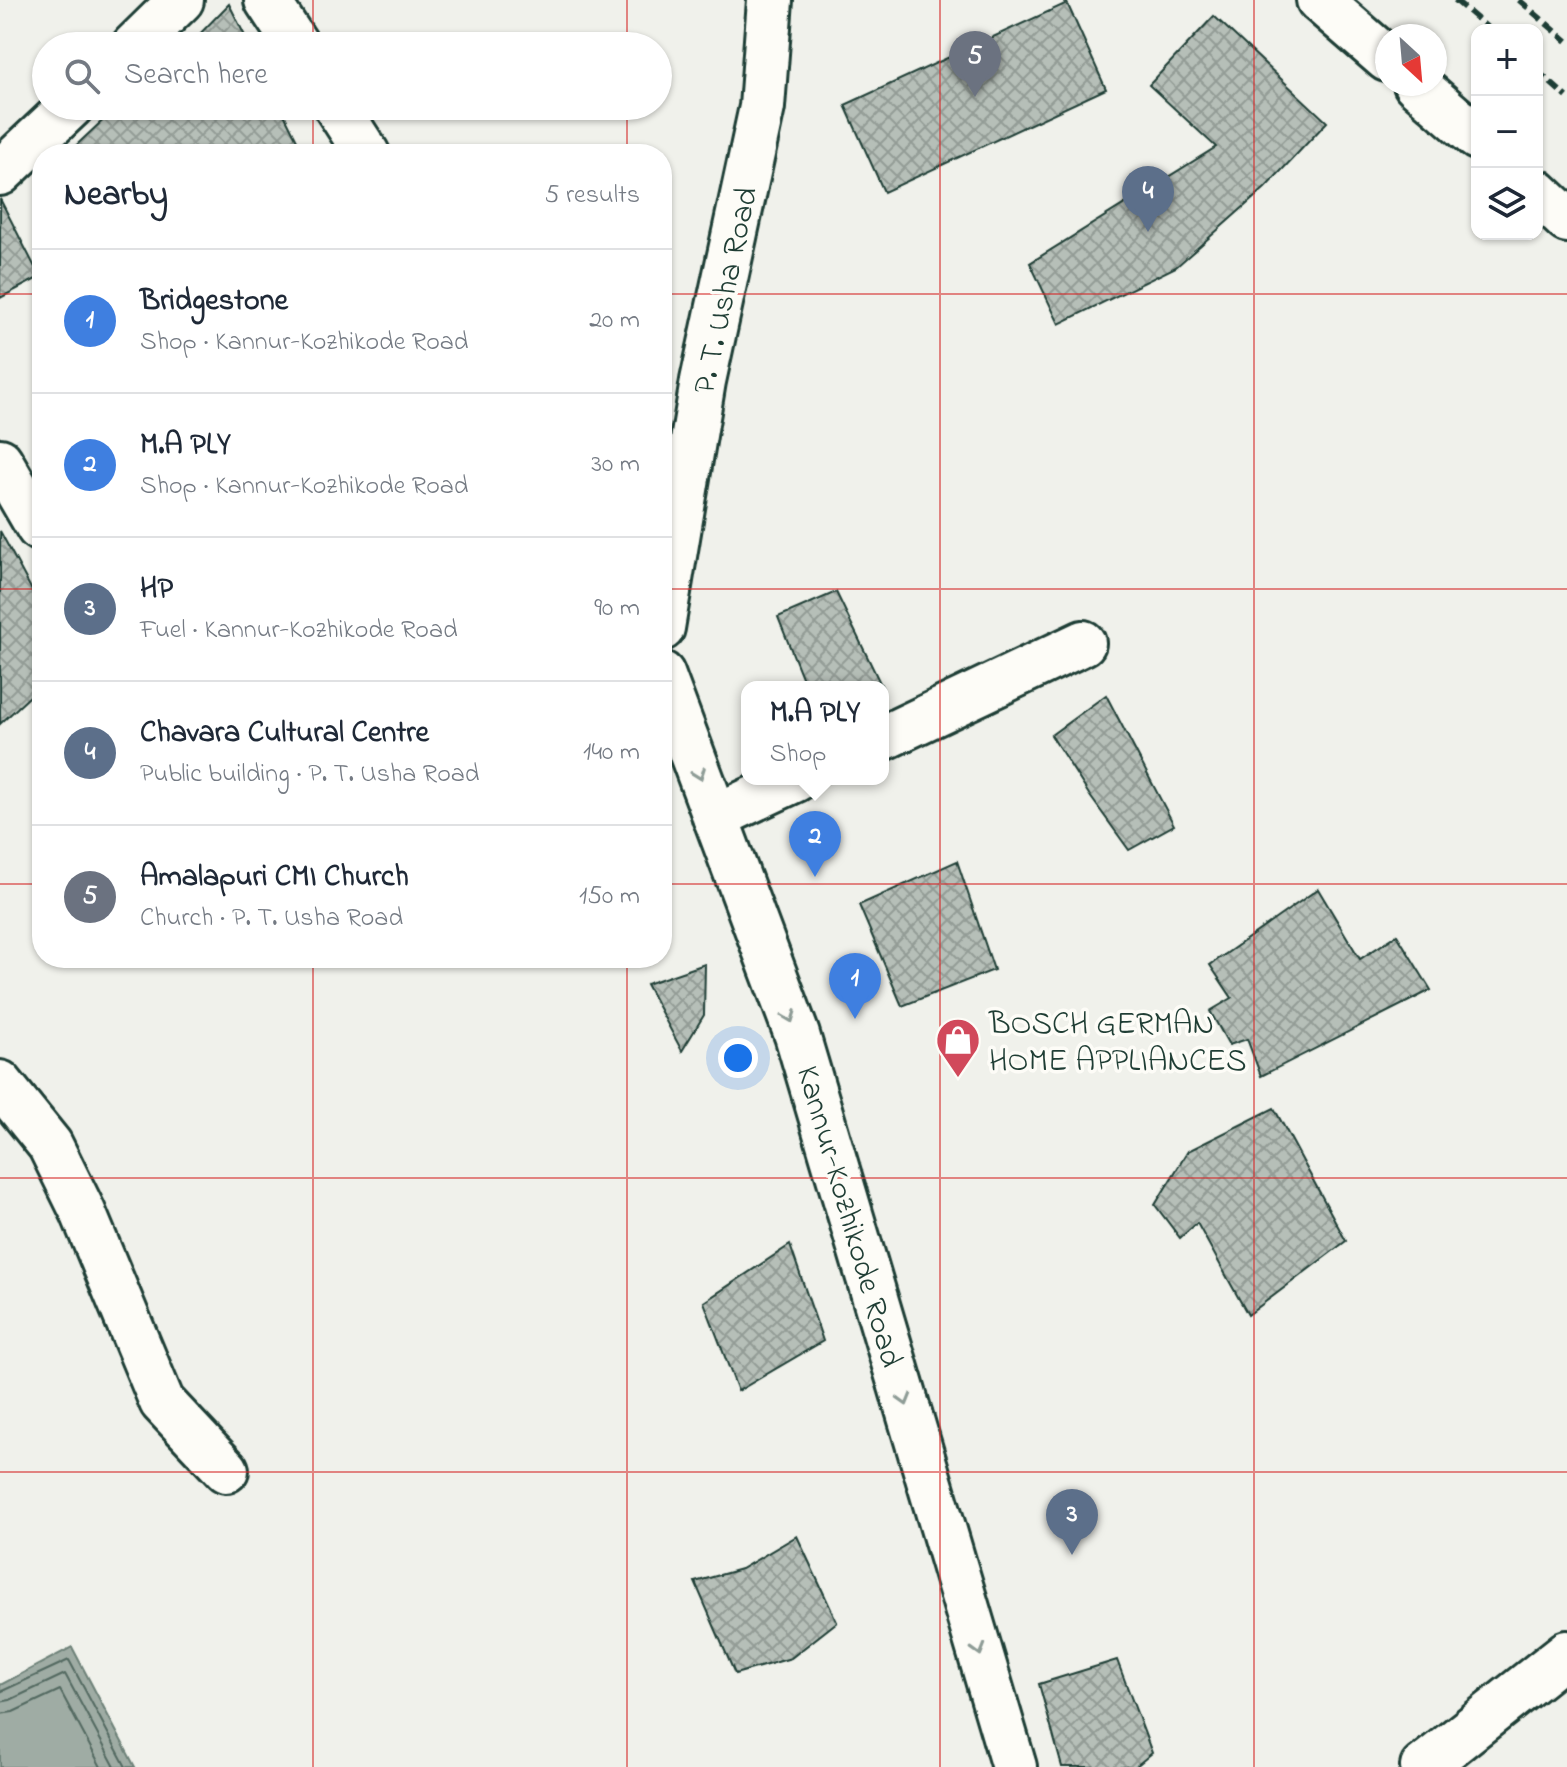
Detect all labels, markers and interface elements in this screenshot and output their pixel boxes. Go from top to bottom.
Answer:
north arrow [1375,24,1447,96]
map controls [1471,24,1543,240]
button: + [1471,24,1543,96]
pin: 5 [949,31,1001,97]
search box [32,32,672,120]
icon: search [60,54,104,98]
text: Search here [124,54,268,98]
button: − [1471,96,1543,168]
pin: 4 [1122,166,1174,232]
button: layers [1471,168,1543,240]
text: Nearby [64,171,168,221]
text: 5 results [545,177,640,215]
street label: P. T. Usha Road [683,183,772,399]
text: Bridgestone [140,280,288,324]
text: 1 [86,302,94,340]
text: 20 m [589,302,640,340]
text: Shop · Kannur-Kozhikode Road [140,324,468,362]
text: M.A PLY [140,424,231,468]
text: 2 [84,446,96,484]
text: 30 m [591,446,640,484]
text: Shop · Kannur-Kozhikode Road [140,468,468,506]
text: HP [140,568,173,612]
text: 3 [85,590,95,628]
text: 90 m [594,590,640,628]
text: Fuel · Kannur-Kozhikode Road [140,612,458,650]
popup [741,681,889,785]
text: M.A PLY [770,692,860,736]
text: Chavara Cultural Centre [140,712,429,756]
text: 4 [85,734,95,772]
text: 140 m [583,734,640,772]
text: Shop [770,736,826,774]
text: Public building · P. T. Usha Road [140,756,479,794]
one-way arrow [689,766,706,780]
pin: 2 [789,811,841,877]
text: Amalapuri CMI Church [140,856,409,900]
text: 5 [83,878,97,916]
text: 150 m [579,878,640,916]
text: Church · P. T. Usha Road [140,900,403,938]
pin: 1 [829,953,881,1019]
place label: BOSCH GERMAN HOME APPLIANCES [988,1002,1247,1086]
one-way arrow [780,1009,797,1023]
shop icon: BOSCH GERMAN HOME APPLIANCES [934,1016,982,1079]
your location [718,1038,758,1078]
street label: Kannur-Kozhikode Road [782,1061,913,1373]
one-way arrow [896,1393,912,1407]
pin: 3 [1046,1489,1098,1555]
one-way arrow [970,1642,986,1656]

